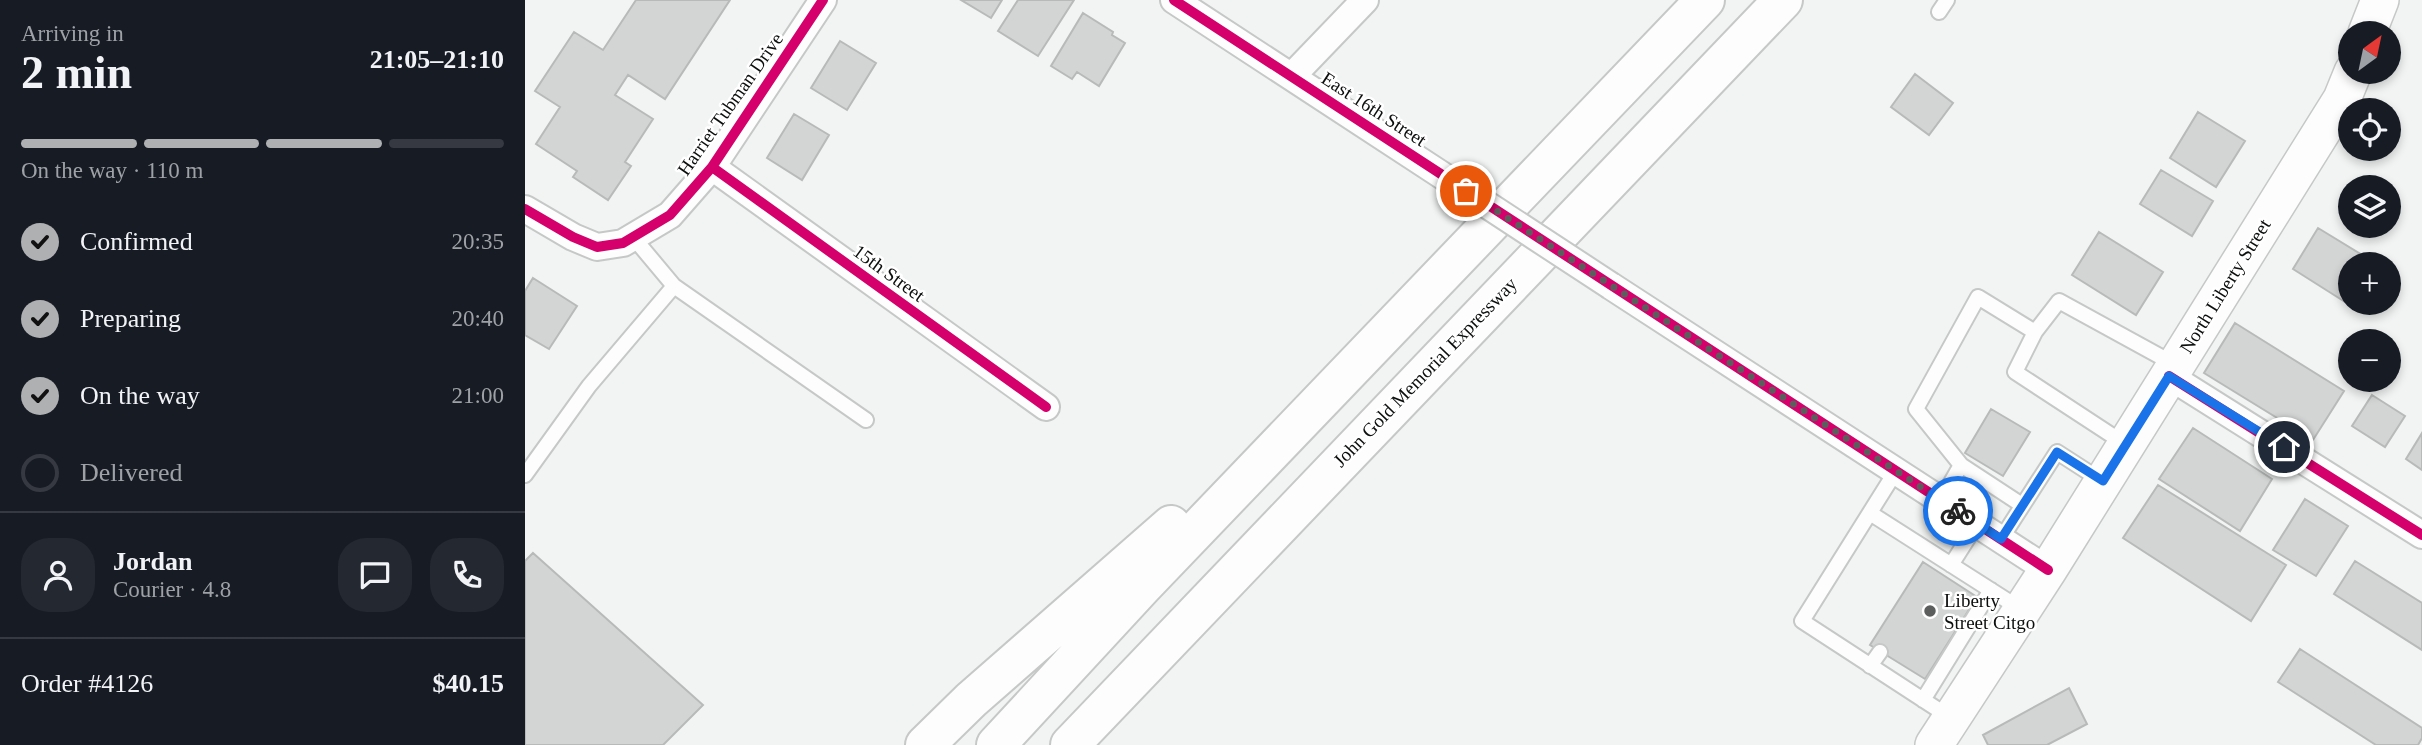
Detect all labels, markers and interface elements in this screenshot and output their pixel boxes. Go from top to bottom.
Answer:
text: Arriving in [21,21,124,46]
north arrow [2338,21,2401,84]
map controls [2338,21,2401,392]
street label: Harriet Tubman Drive [673,29,787,179]
text: 21:05–21:10 [370,45,504,74]
text: 2 min [21,47,132,98]
street label: East 16th Street [1318,67,1431,151]
button: locate [2338,98,2401,161]
text: On the way · 110 m [21,158,203,183]
pin [1436,161,1496,221]
icon: bag [1447,172,1485,210]
button: layers [2338,175,2401,238]
street label: North Liberty Street [2175,214,2275,357]
icon: check [21,223,59,261]
text: Confirmed [80,227,193,256]
text: 20:35 [452,229,504,254]
street label: 15th Street [849,240,929,306]
button: + [2338,252,2401,315]
street label: John Gold Memorial Expressway [1329,273,1521,471]
icon: check [21,300,59,338]
text: Preparing [80,304,181,333]
text: 20:40 [452,306,504,331]
button: − [2338,329,2401,392]
icon: check [21,377,59,415]
text: On the way [80,381,200,410]
text: 21:00 [452,383,504,408]
pin [2254,417,2314,477]
icon: home [2265,428,2303,466]
text: Delivered [80,458,183,487]
courier [1923,476,1993,546]
icon: bike [1939,492,1977,530]
button: person [21,538,95,612]
button: chat [338,538,412,612]
button: phone [430,538,504,612]
text: Jordan [113,547,192,576]
text: Courier · 4.8 [113,577,231,602]
place label: Liberty Street Citgo [1944,590,2035,633]
marker: Liberty Street Citgo [1922,603,1938,619]
text: Order #4126 [21,669,153,698]
text: $40.15 [433,669,504,698]

